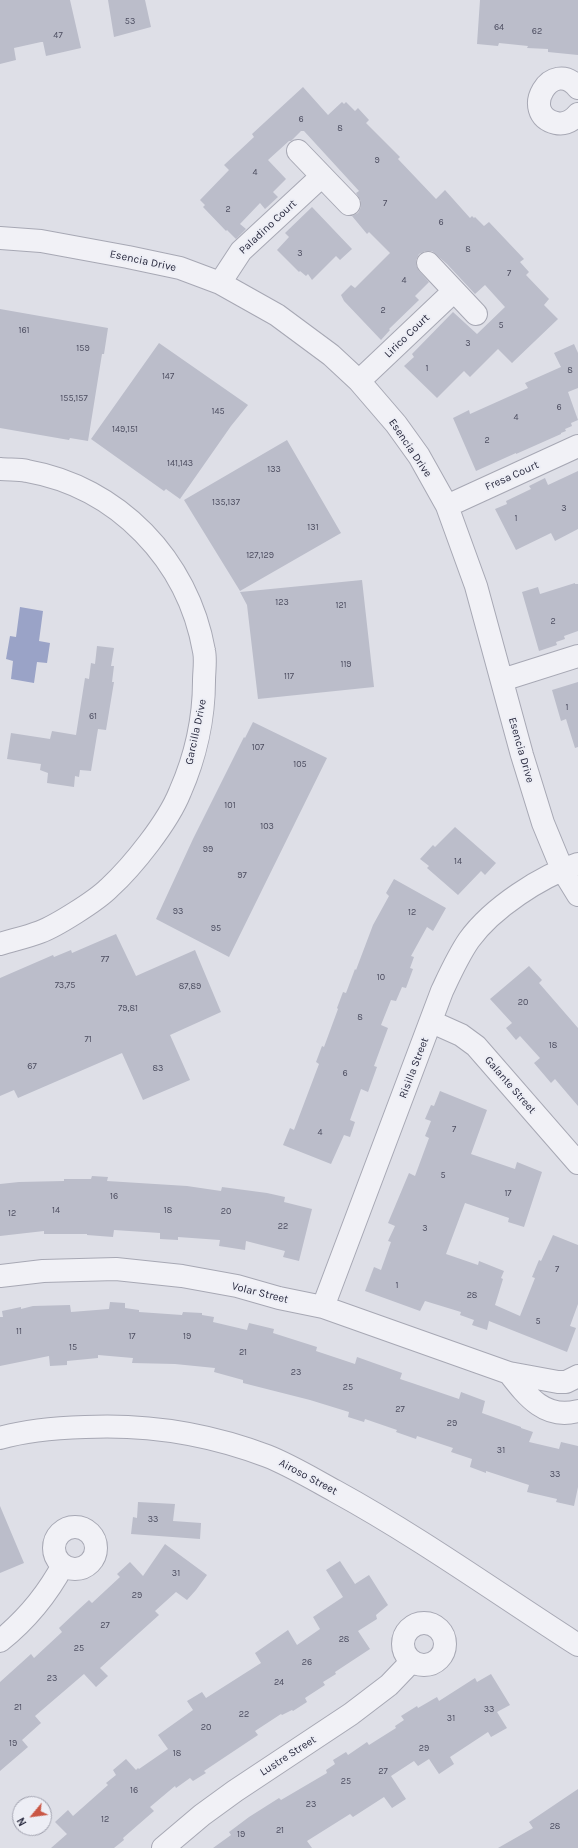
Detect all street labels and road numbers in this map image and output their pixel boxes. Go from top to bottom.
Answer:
street label: Paladino Court [236,197,300,257]
street label: Esencia Drive [109,248,177,274]
street label: Lirico Court [382,311,432,361]
street label: Esencia Drive [386,416,434,480]
street label: Fresa Court [483,458,541,494]
street label: Garcilla Drive [183,698,209,766]
street label: Esencia Drive [505,716,537,784]
street label: Risilla Street [396,1036,432,1100]
street label: Galante Street [482,1054,538,1116]
street label: Volar Street [230,1280,290,1306]
street label: Airoso Street [277,1456,339,1498]
street label: Lustre Street [258,1733,318,1779]

